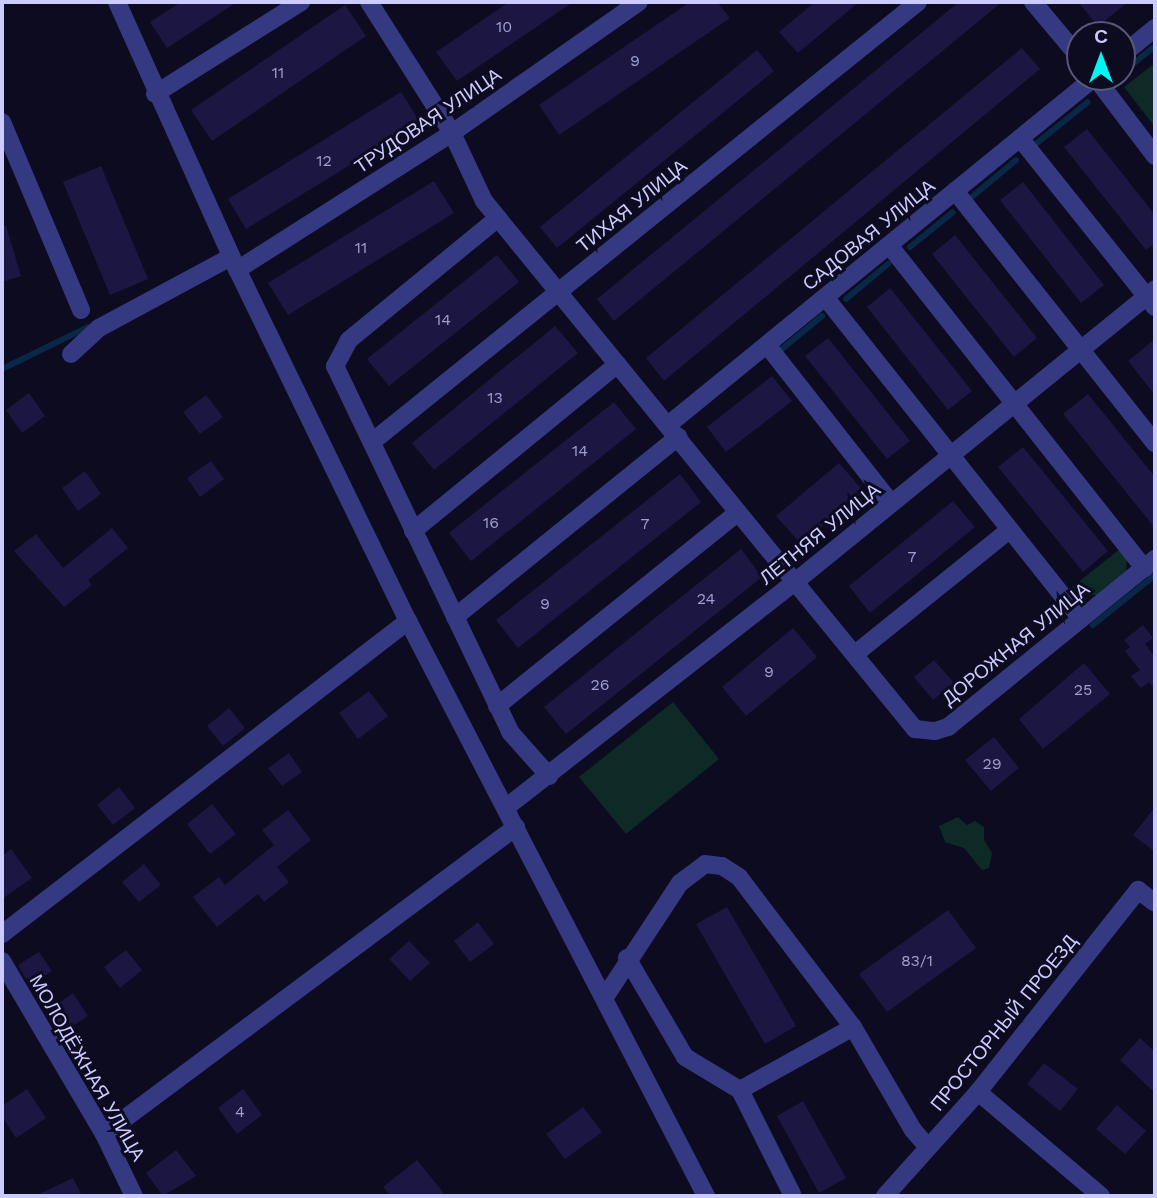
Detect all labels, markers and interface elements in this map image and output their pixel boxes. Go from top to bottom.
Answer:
house number: 10 [496,17,512,37]
north arrow [1066,21,1136,91]
text: С [1094,25,1108,48]
house number: 9 [630,51,640,71]
house number: 11 [272,63,284,83]
street label: ТРУДОВАЯ УЛИЦА [350,63,506,179]
house number: 12 [316,151,332,171]
street label: ТИХАЯ УЛИЦА [572,155,692,257]
street label: САДОВАЯ УЛИЦА [798,175,940,295]
house number: 11 [355,238,367,258]
house number: 14 [435,310,451,330]
house number: 13 [487,388,503,408]
house number: 14 [572,441,588,461]
street label: ЛЕТНЯЯ УЛИЦА [755,478,885,590]
house number: 16 [483,513,499,533]
house number: 7 [641,514,649,534]
house number: 7 [908,547,916,567]
street label: ДОРОЖНАЯ УЛИЦА [938,578,1094,710]
house number: 24 [697,589,715,609]
house number: 9 [540,594,550,614]
house number: 9 [764,662,774,682]
house number: 26 [590,675,610,695]
house number: 25 [1074,680,1092,700]
house number: 29 [982,754,1002,774]
street label: ПРОСТОРНЫЙ ПРОЕЗД [926,930,1082,1116]
house number: 83/1 [901,951,933,971]
street label: МОЛОДЁЖНАЯ УЛИЦА [24,971,150,1165]
house number: 4 [235,1102,245,1122]

